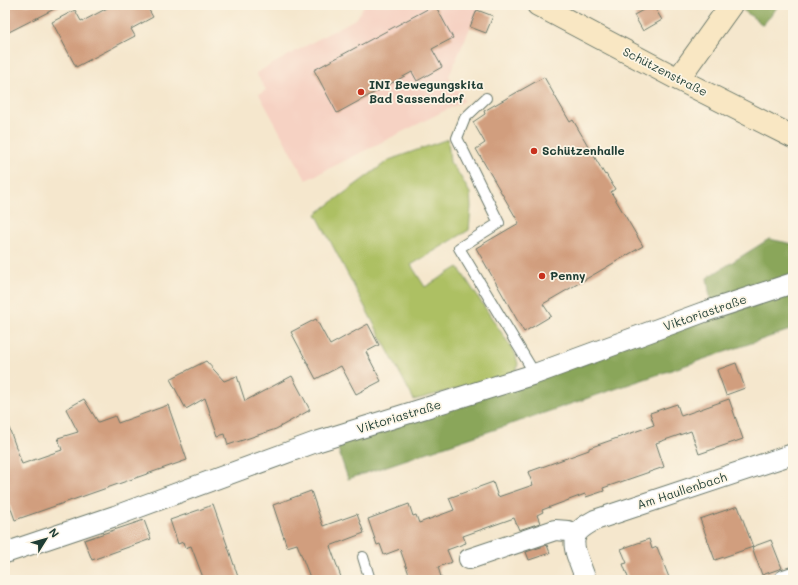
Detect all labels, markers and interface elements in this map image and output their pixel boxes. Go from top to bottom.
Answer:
street label: Schützenstraße [620,43,710,99]
place label: INI Bewegungskita Bad Sassendorf [369,76,484,106]
marker: INI Bewegungskita Bad Sassendorf [356,87,366,97]
place label: Schützenhalle [542,142,625,158]
marker: Schützenhalle [529,146,539,156]
place label: Penny [550,267,586,283]
marker: Penny [537,271,547,281]
street label: Viktoriastraße [661,290,748,334]
street label: Viktoriastraße [355,396,443,436]
street label: Am Haullenbach [635,468,729,512]
north arrow [26,519,66,559]
text: N [46,525,63,541]

